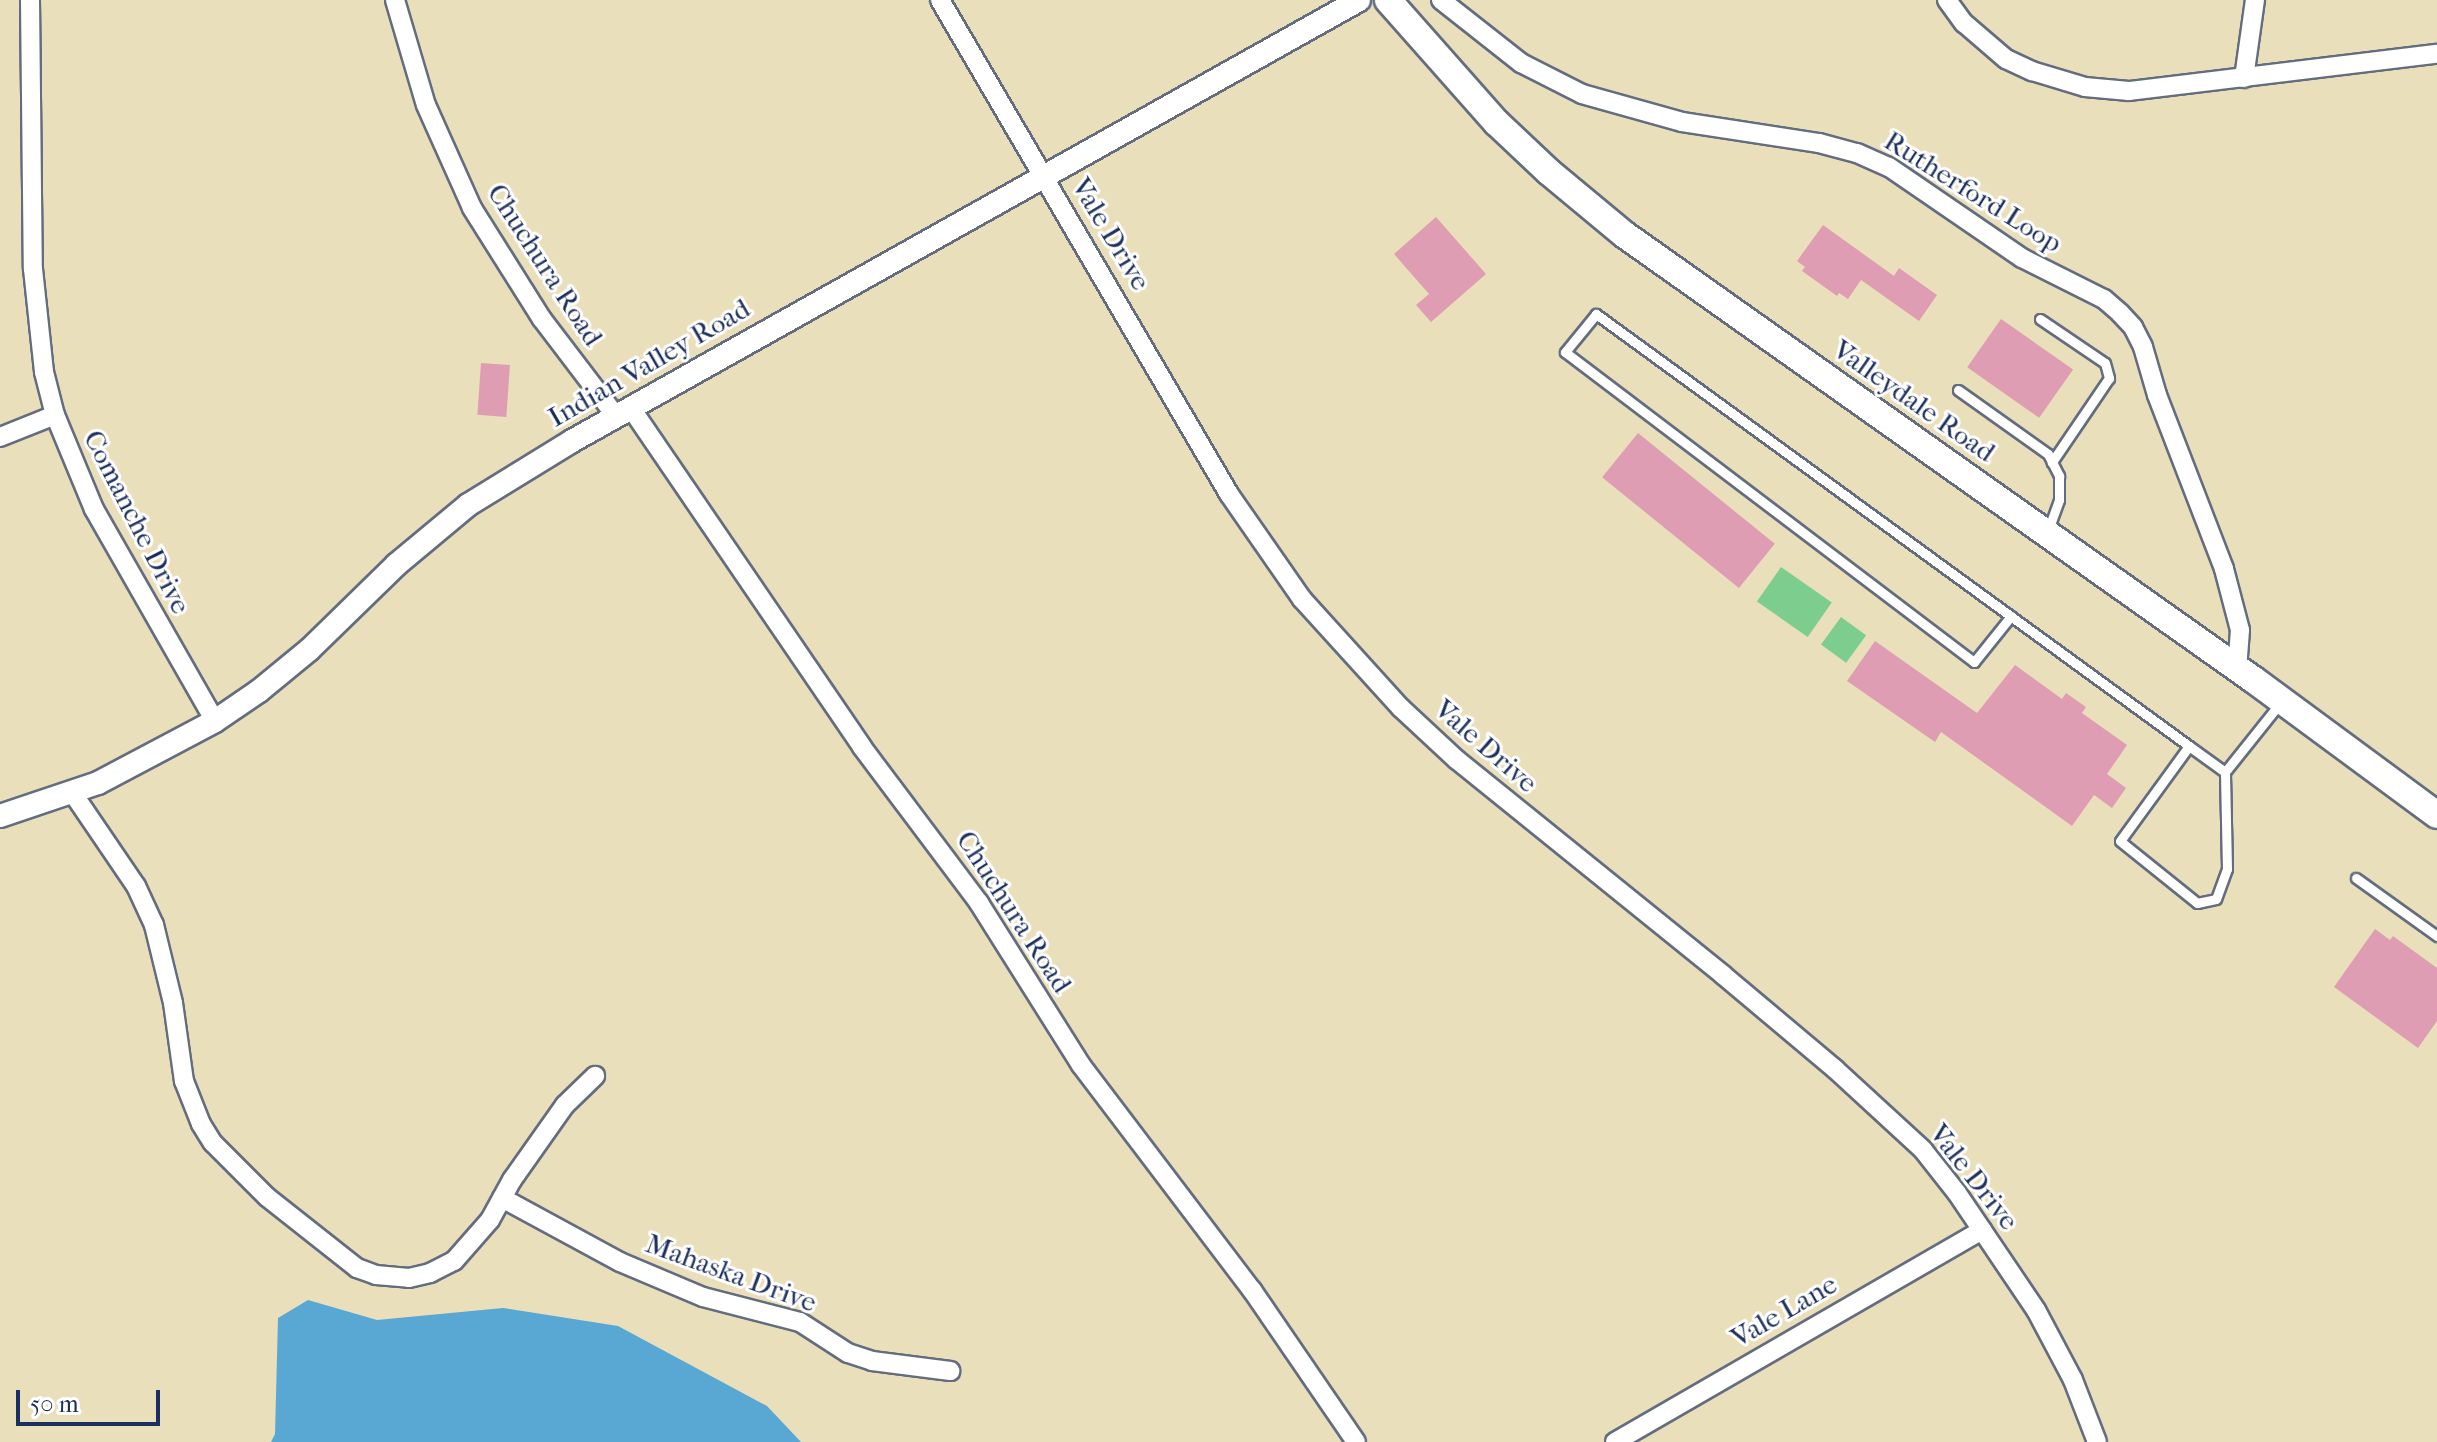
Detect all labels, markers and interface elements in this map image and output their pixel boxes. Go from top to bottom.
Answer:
street label: Rutherford Loop [1878,124,2068,260]
street label: Vale Drive [1064,172,1158,296]
street label: Chuchura Road [480,178,610,352]
street label: Indian Valley Road [542,292,756,434]
street label: Valleydale Road [1827,333,2001,469]
street label: Comanche Drive [76,425,198,619]
street label: Vale Drive [1428,692,1544,800]
street label: Chuchura Road [949,825,1079,999]
street label: Vale Drive [1922,1117,2026,1237]
street label: Mahaska Drive [641,1227,821,1319]
street label: Vale Lane [1725,1267,1843,1355]
scale bar [20,1374,164,1424]
text: 50 m [30,1390,79,1418]

